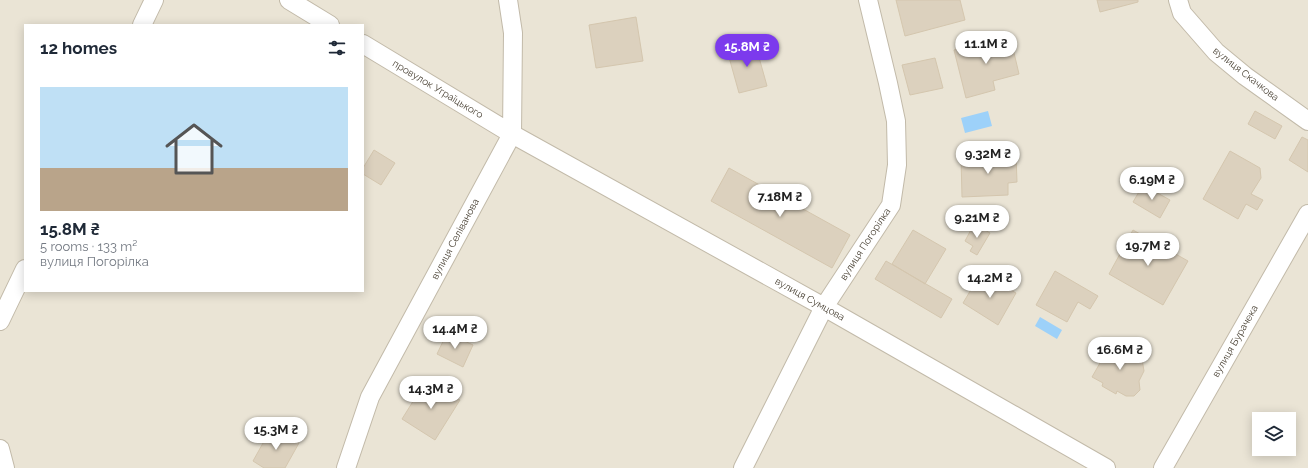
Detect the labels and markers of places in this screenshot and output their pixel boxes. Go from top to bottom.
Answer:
pin: 11.1M ₴ [949,31,1023,65]
pin: 15.8M ₴ [710,34,784,68]
pin: 9.32M ₴ [951,141,1025,175]
pin: 6.19M ₴ [1115,167,1189,201]
pin: 7.18M ₴ [743,184,817,218]
pin: 9.21M ₴ [940,205,1014,239]
pin: 19.7M ₴ [1111,233,1185,267]
pin: 14.2M ₴ [953,265,1027,299]
pin: 14.4M ₴ [418,316,492,350]
pin: 16.6M ₴ [1083,337,1157,371]
pin: 14.3M ₴ [394,376,468,410]
pin: 15.3M ₴ [239,417,313,451]

